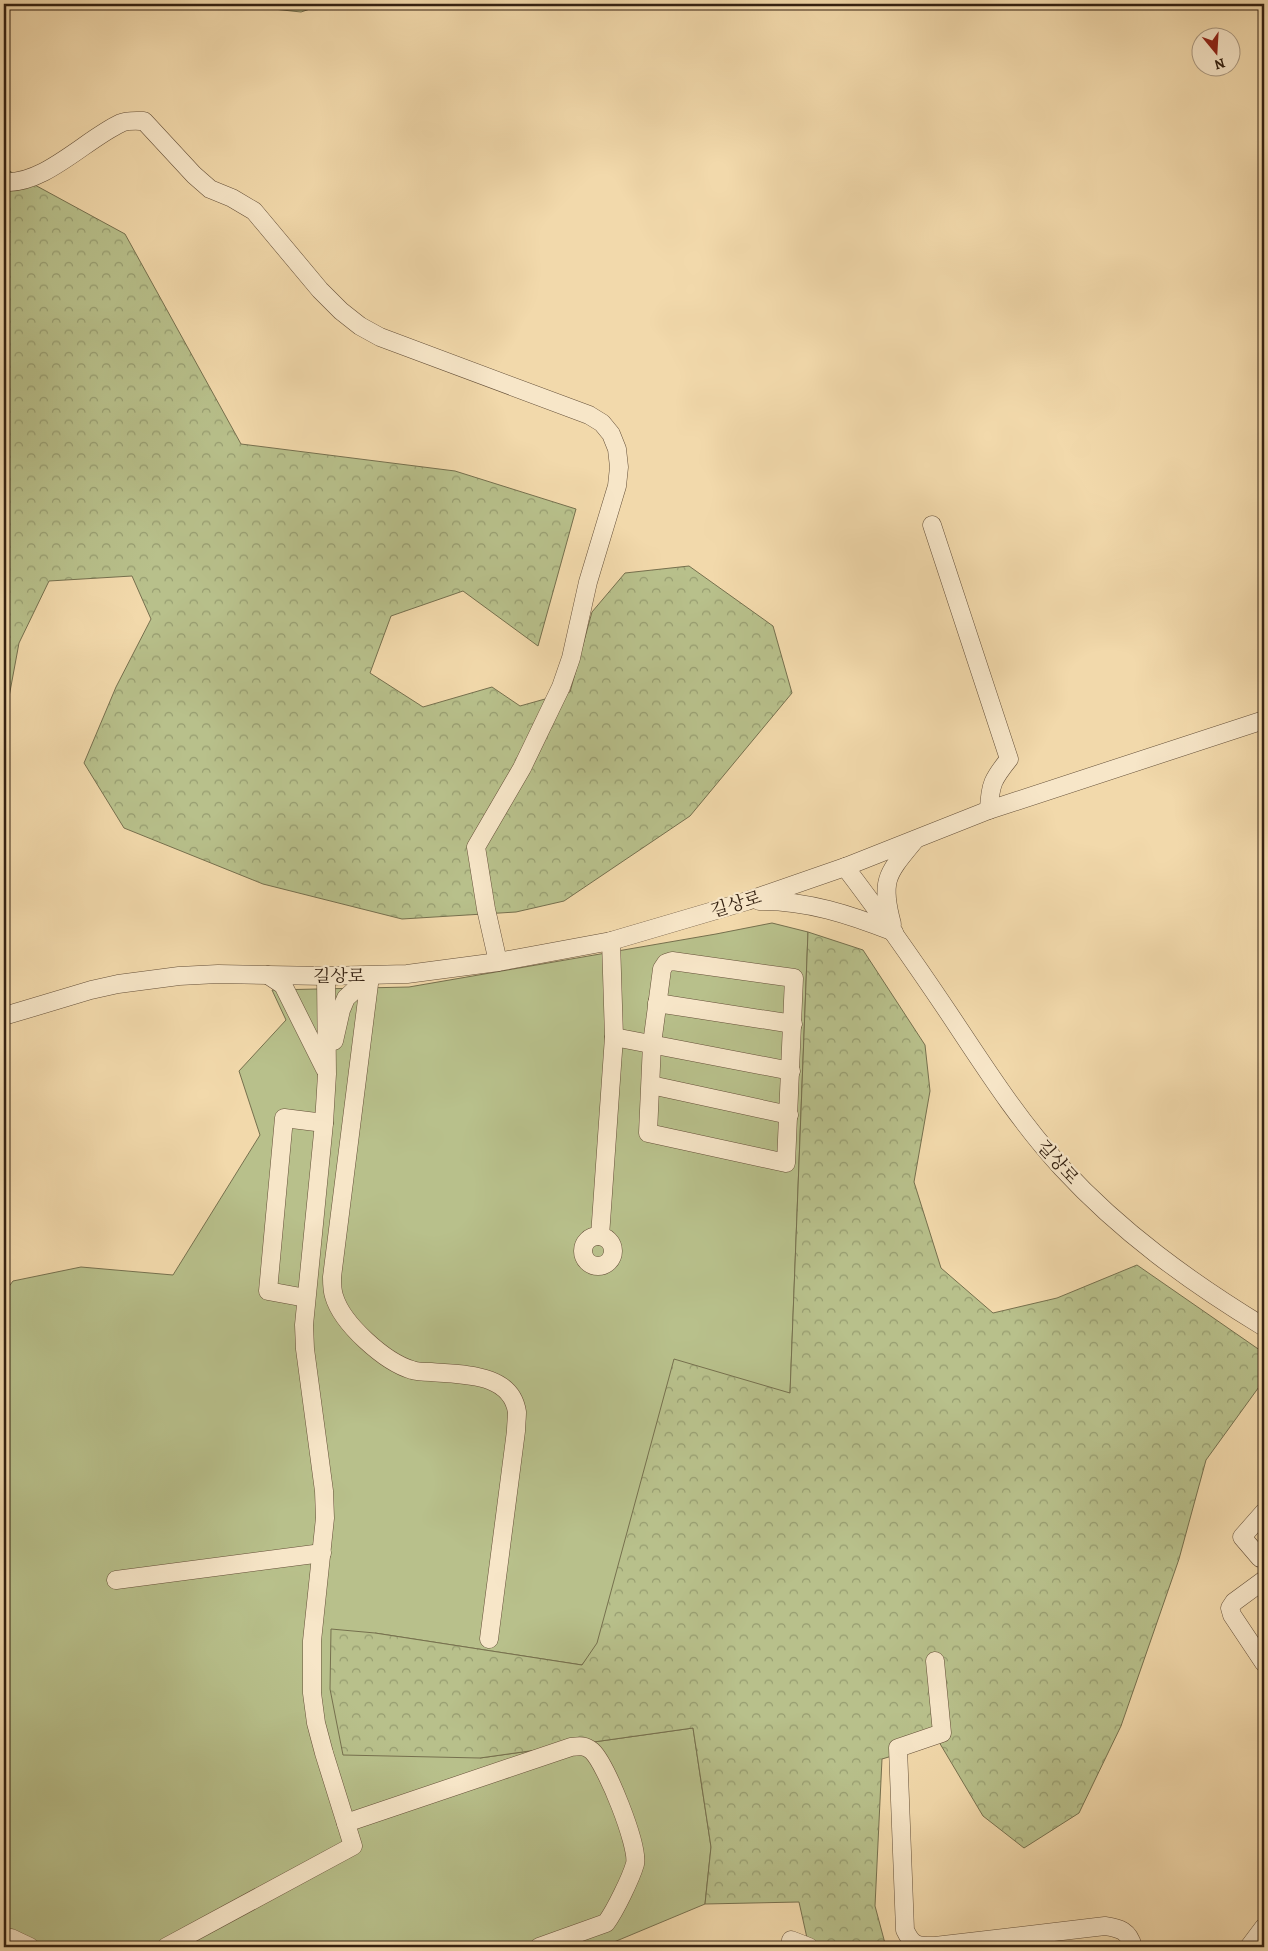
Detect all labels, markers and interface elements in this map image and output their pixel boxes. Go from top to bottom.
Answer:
north arrow [1190,28,1240,78]
text: N [1212,53,1228,74]
street label: 길상로 [708,885,764,923]
street label: 길상로 [313,964,365,988]
street label: 길상로 [1032,1135,1084,1189]

